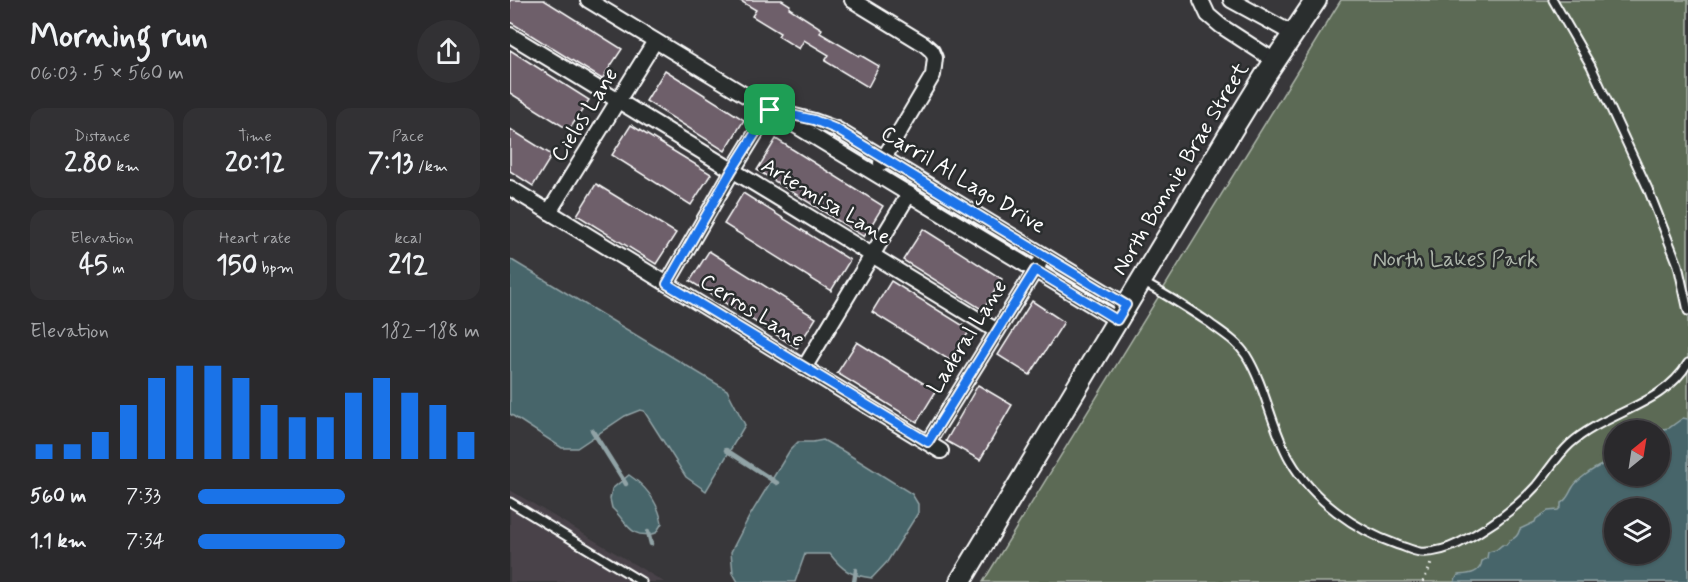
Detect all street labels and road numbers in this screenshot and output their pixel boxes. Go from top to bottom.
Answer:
street label: North Bonnie Brae Street [1106,57,1256,281]
street label: Cielos Lane [545,63,625,167]
street label: Carril Al Lago Drive [875,120,1051,241]
street label: Artemisa Lane [756,152,896,252]
street label: Cerros Lane [694,268,810,354]
street label: Laderal Lane [922,274,1014,400]

